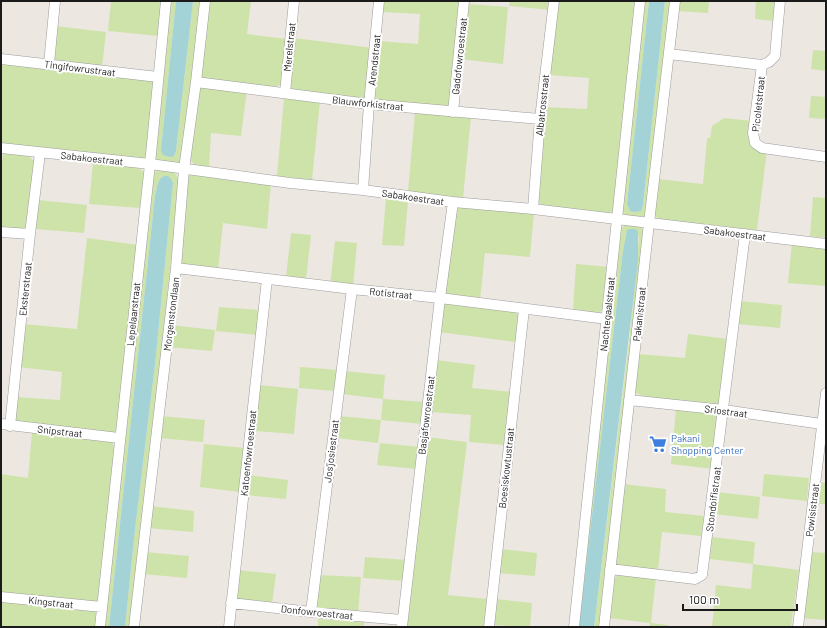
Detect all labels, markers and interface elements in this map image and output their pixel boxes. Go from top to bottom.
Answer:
street label: Gadofowroestraat [449,16,469,95]
street label: Merelstraat [280,21,298,72]
street label: Arendstraat [365,33,383,86]
street label: Tingifowrustraat [44,58,117,78]
street label: Albatrosstraat [533,73,551,137]
street label: Picoletstraat [749,75,767,133]
street label: Blauwforkistraat [332,93,405,113]
street label: Sabakoestraat [60,149,124,167]
street label: Sabakoestraat [381,187,445,207]
street label: Sabakoestraat [703,223,767,243]
street label: Eksterstraat [16,261,34,317]
street label: Morgenstondlaan [160,276,182,352]
street label: Nachtegaalstraat [597,276,617,352]
street label: Lepelaarstraat [124,281,142,346]
street label: Rotistraat [369,285,414,301]
street label: Pakanistraat [630,286,648,342]
street label: Basjafowroestraat [415,375,437,455]
street label: Sriostraat [704,402,749,420]
street label: Katoenfowroestraat [238,409,259,497]
street label: Jos'josiestraat [321,418,341,483]
street label: Snipstraat [37,423,83,439]
street label: Boesiskowtustraat [496,427,516,509]
place label: Pakani Shopping Center [671,432,744,456]
supermarket icon: Pakani Shopping Center [648,434,668,454]
street label: Stondoifistraat [703,465,723,532]
street label: Powisistraat [803,482,821,538]
scale bar [683,586,797,612]
text: 100 m [689,592,719,606]
street label: Kingstraat [28,594,74,610]
street label: Donfowroestraat [280,602,354,622]

